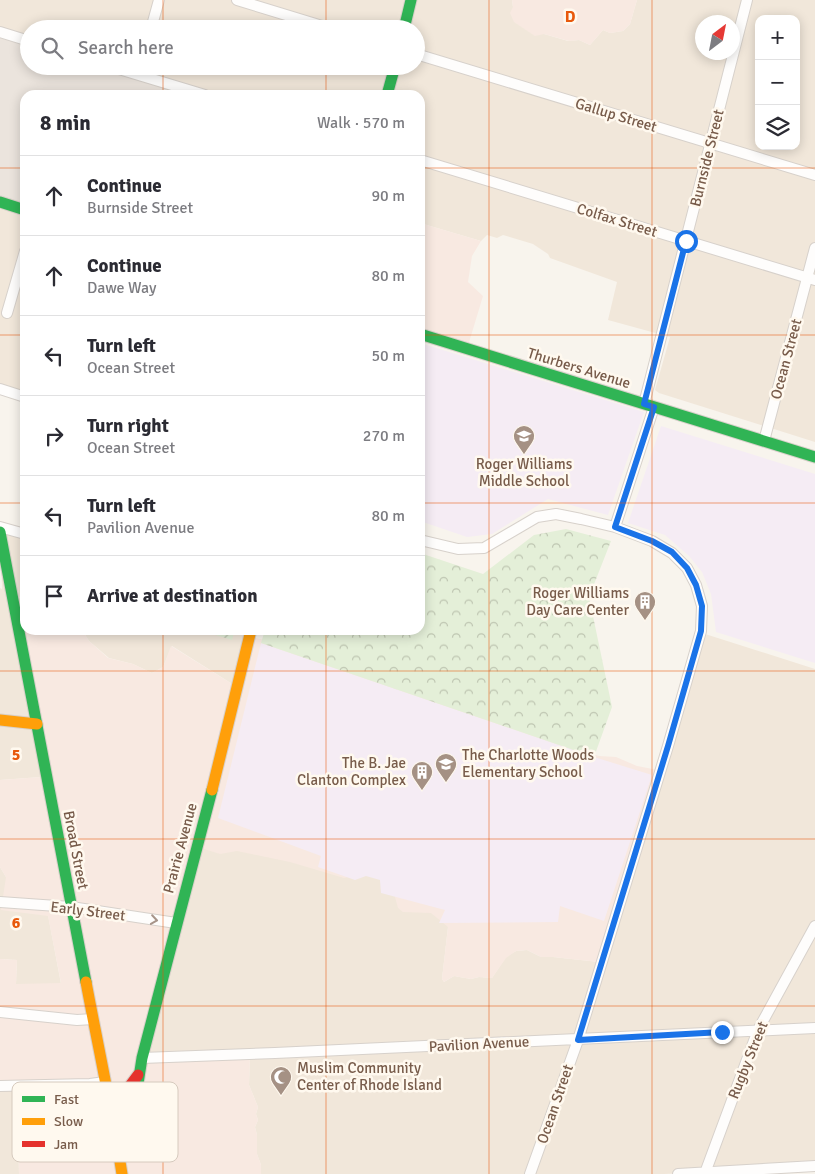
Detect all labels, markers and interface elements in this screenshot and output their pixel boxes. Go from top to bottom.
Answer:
text: D [565,7,576,27]
north arrow [695,15,740,60]
map controls [755,15,800,150]
button: + [755,15,800,60]
search box [20,20,425,75]
icon: search [38,34,66,62]
text: Search here [78,36,174,60]
button: − [755,60,800,105]
street label: Gallup Street [573,94,659,136]
button: layers [755,105,800,150]
street label: Burnside Street [686,108,728,208]
text: 8 min [40,110,91,136]
text: Walk · 570 m [317,113,405,133]
text: Continue [87,174,162,198]
icon: ahead [40,182,68,210]
text: 90 m [371,186,405,206]
text: Burnside Street [87,198,193,218]
street label: Colfax Street [575,199,659,241]
route start [675,230,698,253]
text: Continue [87,254,162,278]
icon: ahead [40,262,68,290]
text: 80 m [371,266,405,286]
text: Dawe Way [87,278,156,298]
street label: Ocean Street [767,317,805,401]
text: Turn left [87,334,156,358]
icon: left [40,342,68,370]
street label: Thurbers Avenue [525,344,633,392]
text: 50 m [371,346,405,366]
text: Ocean Street [87,358,175,378]
text: Turn right [87,414,169,438]
icon: right [40,422,68,450]
school or university icon: Roger Williams Middle School [512,424,536,455]
text: 270 m [363,426,405,446]
text: Ocean Street [87,438,175,458]
place label: Roger Williams Middle School [476,455,573,490]
text: Turn left [87,494,156,518]
icon: left [40,502,68,530]
text: 80 m [371,506,405,526]
text: Pavilion Avenue [87,518,195,538]
icon: arrive [40,582,68,610]
text: Arrive at destination [87,584,258,608]
place label: Roger Williams Day Care Center [526,584,629,619]
building icon: Roger Williams Day Care Center [633,590,657,621]
text: 5 [12,745,20,765]
place label: The Charlotte Woods Elementary School [462,746,594,781]
school or university icon: The Charlotte Woods Elementary School [434,752,458,783]
place label: The B. Jae Clanton Complex [297,754,406,789]
building icon: The B. Jae Clanton Complex [410,760,434,791]
street label: Prairie Avenue [159,801,201,895]
street label: Broad Street [60,809,92,891]
street label: Early Street [50,897,126,925]
text: 6 [12,913,21,933]
one-way arrow [150,914,159,924]
street label: Rugby Street [724,1019,772,1101]
route end [711,1021,734,1044]
street label: Pavilion Avenue [428,1032,530,1056]
place label: Muslim Community Center of Rhode Island [297,1059,442,1094]
street label: Ocean Street [533,1062,577,1146]
mosque icon: Muslim Community Center of Rhode Island [269,1065,293,1096]
legend [12,1082,178,1162]
text: Fast [54,1091,79,1108]
text: Slow [54,1113,83,1130]
text: Jam [54,1136,78,1153]

